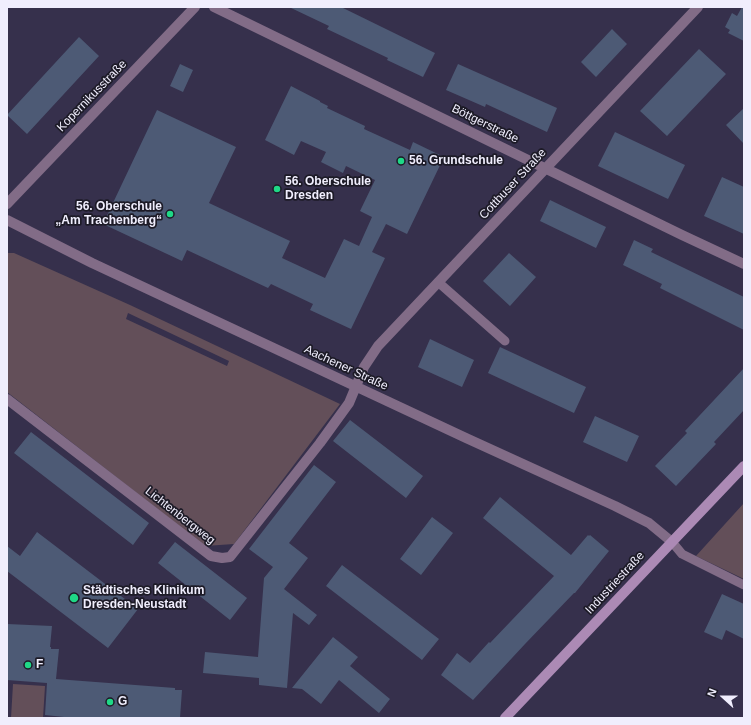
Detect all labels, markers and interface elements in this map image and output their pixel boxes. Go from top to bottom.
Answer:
street label: Kopernikusstraße [54,57,130,135]
street label: Böttgerstraße [449,102,521,146]
street label: Cottbuser Straße [477,146,549,222]
place label: 56. Grundschule [409,154,503,168]
marker: 56. Grundschule [396,156,406,166]
place label: 56. Oberschule Dresden [285,175,371,203]
marker: 56. Oberschule Dresden [272,184,282,194]
place label: 56. Oberschule „Am Trachenberg“ [55,200,162,228]
marker: 56. Oberschule „Am Trachenberg“ [165,209,175,219]
street label: Aachener Straße [302,342,390,394]
street label: Lichtenbergweg [142,484,218,548]
street label: Industriestraße [582,549,648,617]
place label: Städtisches Klinikum Dresden-Neustadt [83,584,204,612]
marker: Städtisches Klinikum Dresden-Neustadt [68,592,80,604]
place label: F [36,658,43,672]
marker: F [23,660,33,670]
north arrow [703,677,743,717]
text: N [705,687,719,699]
place label: G [118,695,127,709]
marker: G [105,697,115,707]

